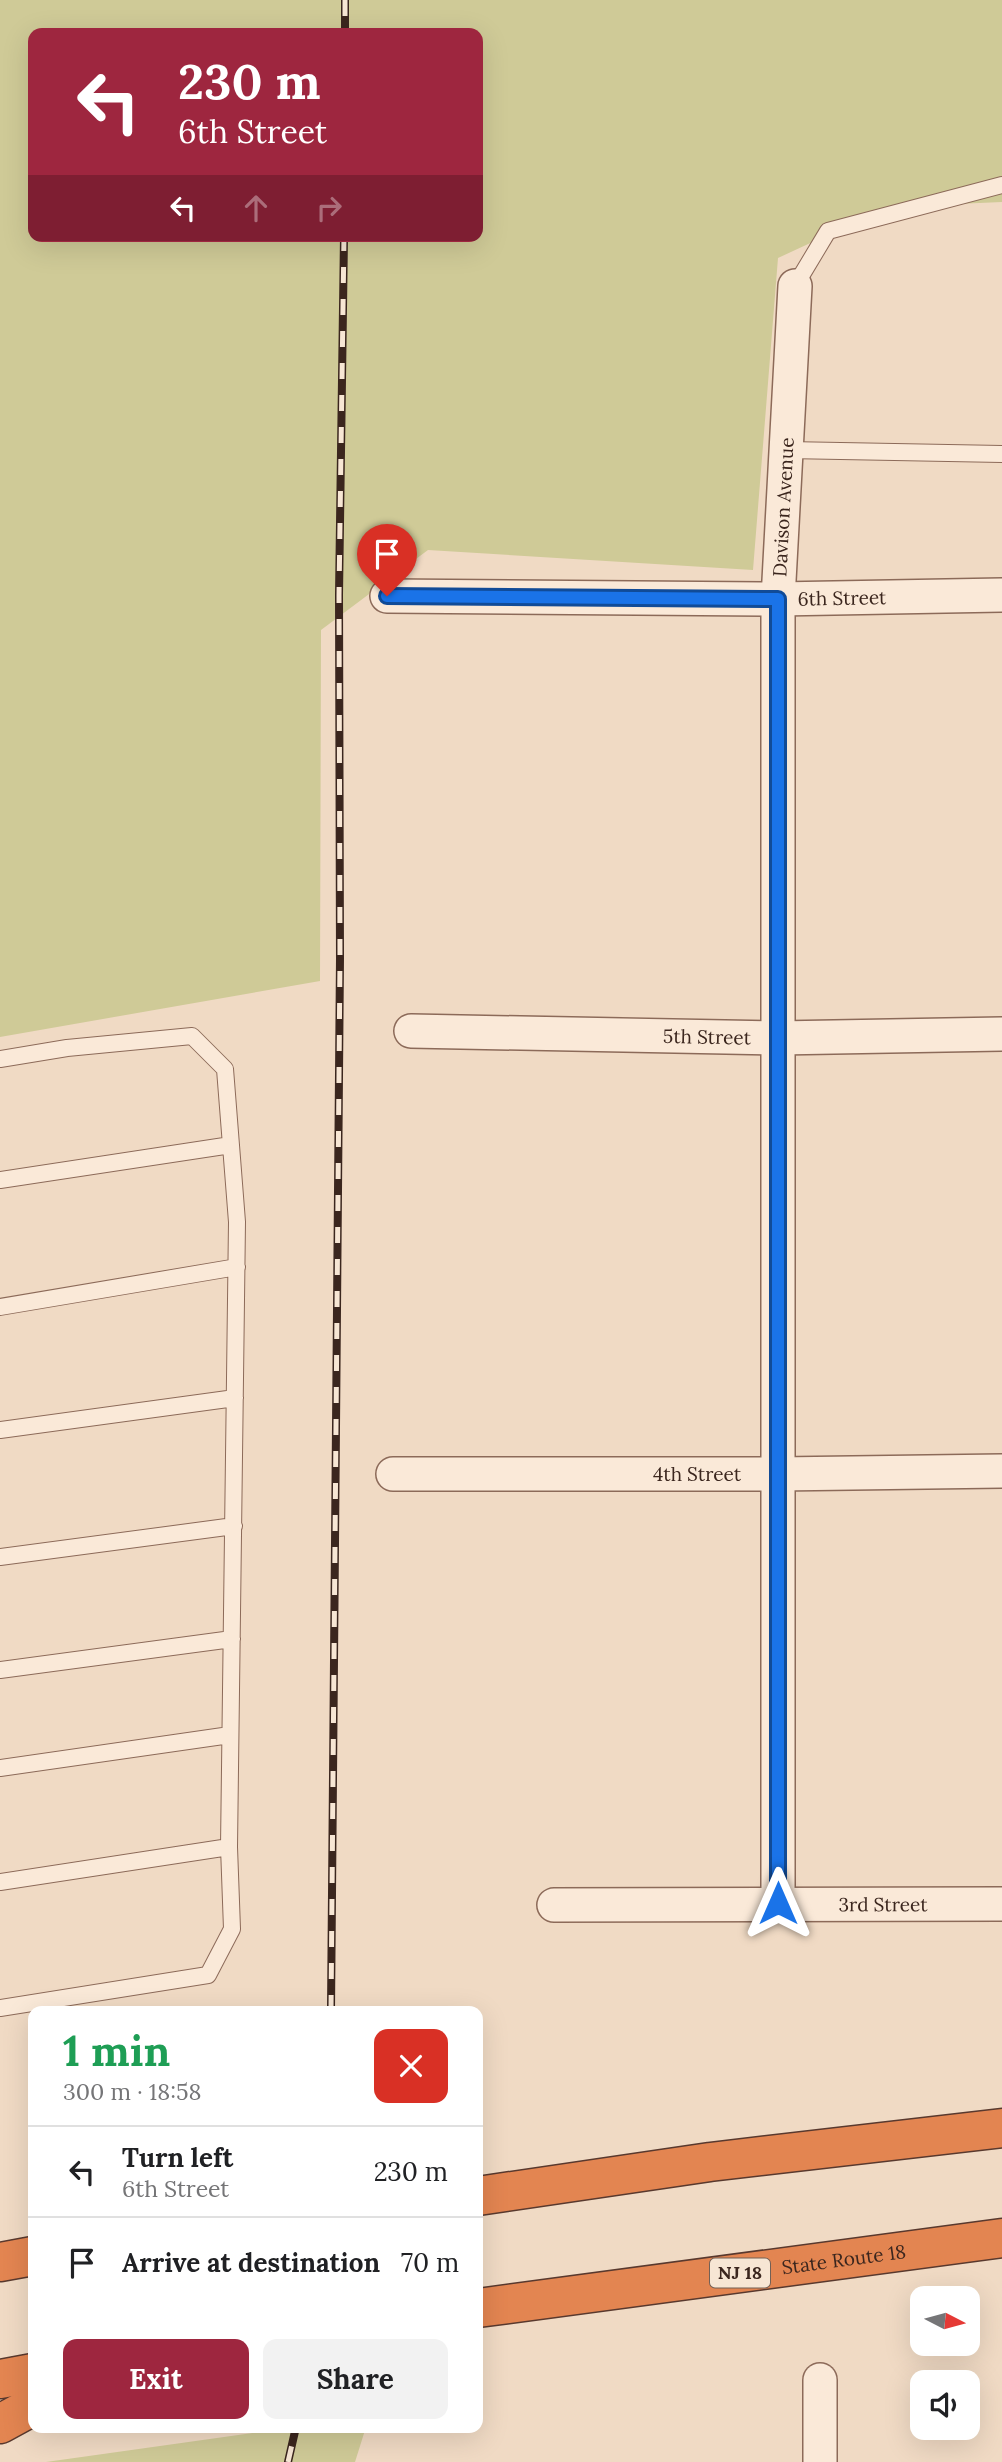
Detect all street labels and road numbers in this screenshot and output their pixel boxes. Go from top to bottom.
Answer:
street label: Davison Avenue [767,437,799,577]
street label: 6th Street [797,585,887,611]
street label: 5th Street [663,1024,752,1049]
street label: 4th Street [653,1462,742,1486]
street label: 3rd Street [838,1892,928,1916]
street label: State Route 18 [780,2239,907,2279]
road number: NJ 18 [710,2258,770,2288]

